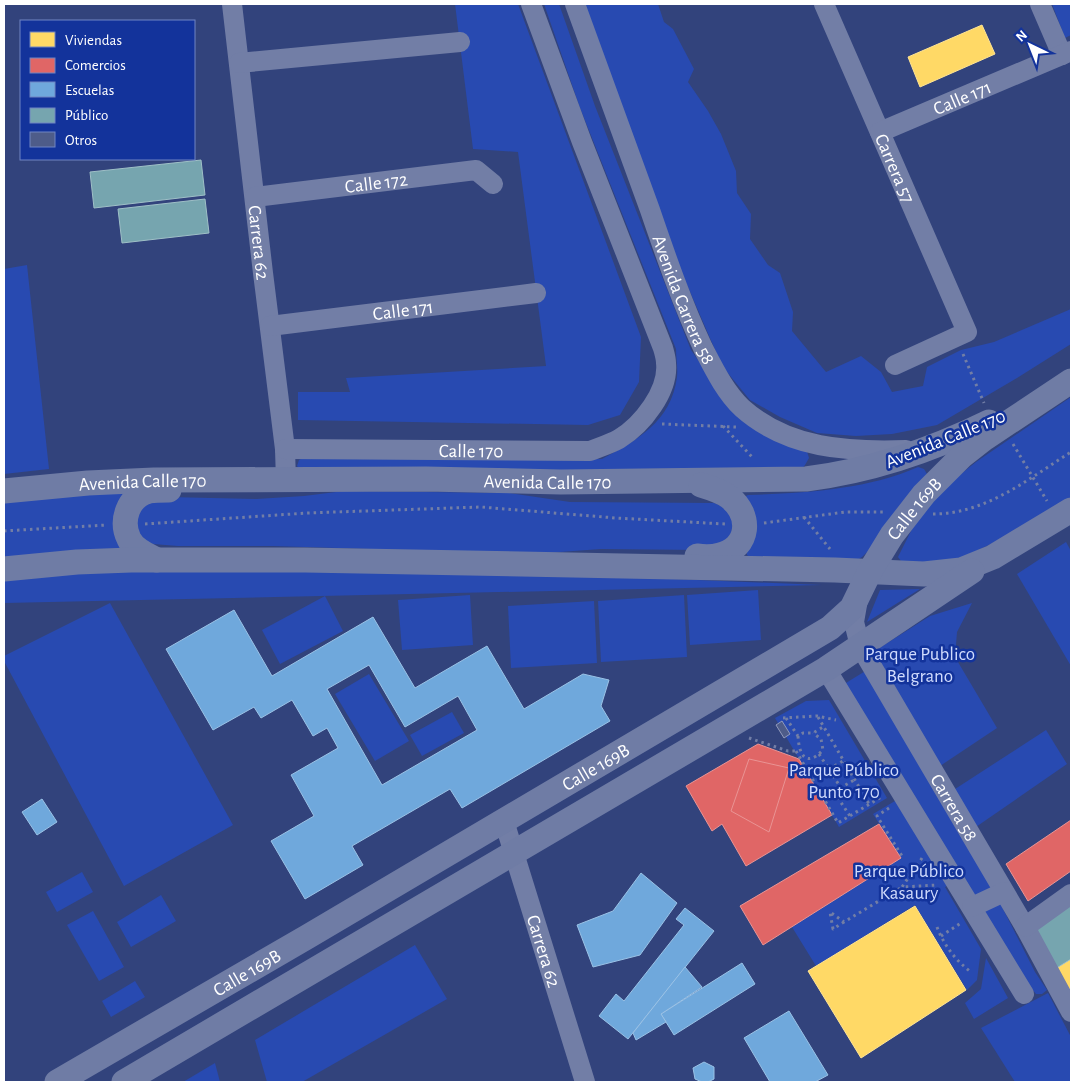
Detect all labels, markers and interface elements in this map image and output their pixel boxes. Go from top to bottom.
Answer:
legend [20,20,195,160]
north arrow [1005,20,1055,70]
text: N [1013,28,1030,45]
text: Viviendas [65,33,122,48]
text: Comercios [65,58,126,73]
street label: Calle 171 [931,78,994,119]
text: Escuelas [65,83,114,98]
text: Público [65,108,108,123]
street label: Carrera 57 [871,131,918,206]
text: Otros [65,133,97,148]
street label: Calle 172 [344,170,409,197]
street label: Carrera 62 [244,204,272,281]
street label: Avenida Carrera 58 [648,233,718,368]
street label: Calle 171 [372,298,435,324]
street label: Avenida Calle 170 [883,407,1008,472]
street label: Calle 170 [439,442,503,461]
street label: Avenida Calle 170 [78,472,207,495]
street label: Avenida Calle 170 [483,472,612,493]
street label: Calle 169B [884,474,946,544]
park label: Parque Publico Belgrano [865,645,975,686]
street label: Calle 169B [559,741,633,795]
park label: Parque Público Punto 170 [789,761,899,802]
street label: Carrera 58 [926,771,980,845]
park label: Parque Público Kasaury [854,862,964,903]
street label: Carrera 62 [523,913,563,990]
street label: Calle 169B [210,946,284,1000]

